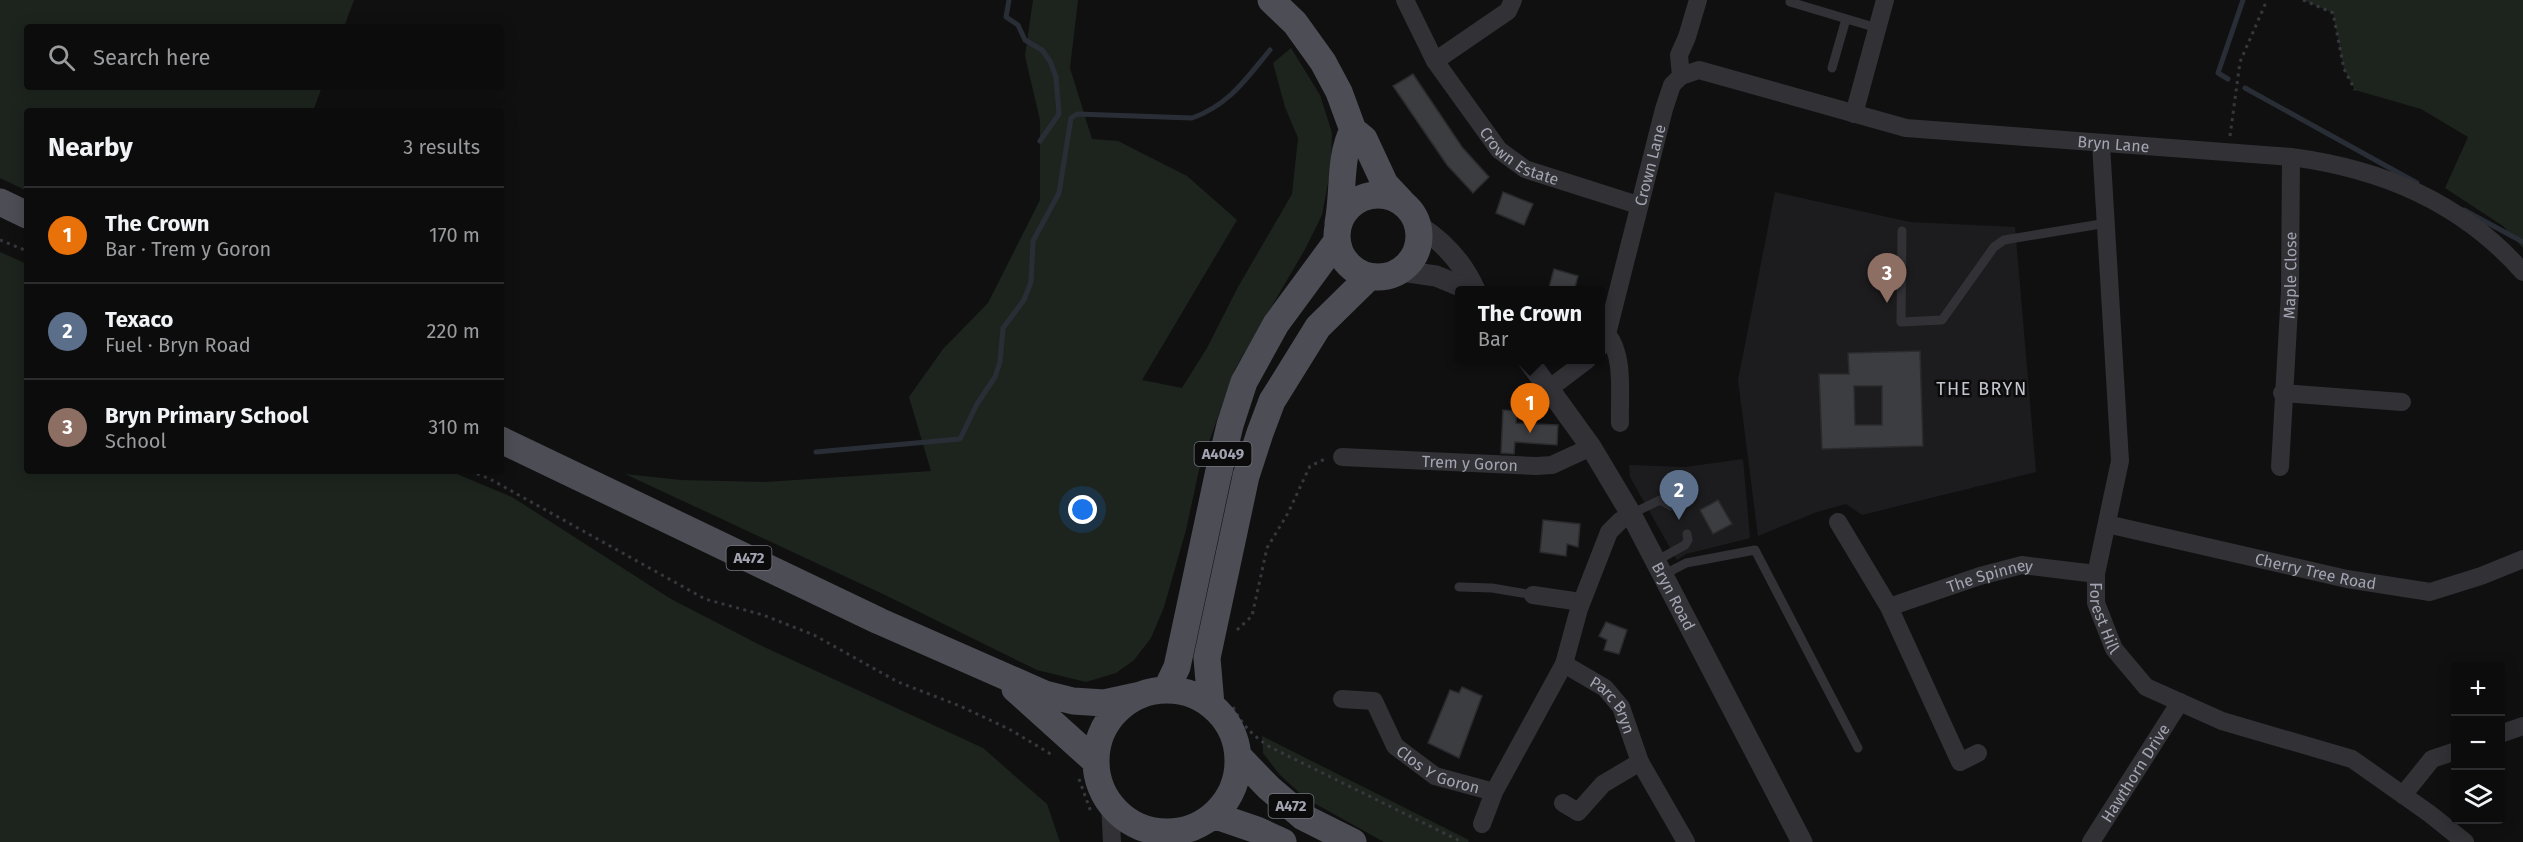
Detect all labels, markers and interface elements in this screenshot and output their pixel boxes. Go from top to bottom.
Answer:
search box [24,24,504,90]
icon: search [45,41,78,74]
text: Search here [93,44,211,71]
street label: Crown Lane [1631,122,1670,208]
street label: Crown Estate [1475,123,1561,189]
text: Nearby [48,132,133,163]
street label: Bryn Lane [2077,132,2150,156]
text: 3 results [403,135,480,159]
text: The Crown [105,210,210,237]
text: 1 [63,223,72,247]
text: 170 m [429,223,480,247]
street label: Maple Close [2279,232,2300,319]
text: Bar · Trem y Goron [105,237,271,261]
pin: 3 [1868,254,1906,303]
popup [1455,286,1605,364]
text: The Crown [1478,300,1582,327]
text: Texaco [105,306,173,333]
text: 2 [62,319,73,343]
text: 220 m [427,319,480,343]
text: Bar [1478,327,1509,351]
text: Fuel · Bryn Road [105,333,251,357]
district label: THE BRYN [1936,378,2028,400]
pin: 1 [1510,384,1550,433]
text: Bryn Primary School [105,402,309,429]
text: 3 [62,415,73,439]
text: 310 m [428,415,480,439]
text: School [105,429,166,453]
road number: A4049 [1194,442,1252,466]
street label: Trem y Goron [1421,452,1518,475]
pin: 2 [1660,470,1698,520]
your location [1068,495,1097,524]
road number: A472 [726,546,771,570]
street label: Cherry Tree Road [2253,549,2378,593]
street label: The Spinney [1944,556,2034,597]
street label: Bryn Road [1648,559,1699,634]
street label: Forest Hill [2086,582,2123,658]
map controls [2451,662,2505,824]
button: + [2451,662,2505,716]
street label: Parc Bryn [1587,672,1639,736]
button: − [2451,716,2505,770]
street label: Hawthorn Drive [2097,720,2174,826]
street label: Clos Y Goron [1393,742,1482,798]
button: layers [2451,770,2505,824]
road number: A472 [1268,794,1314,818]

